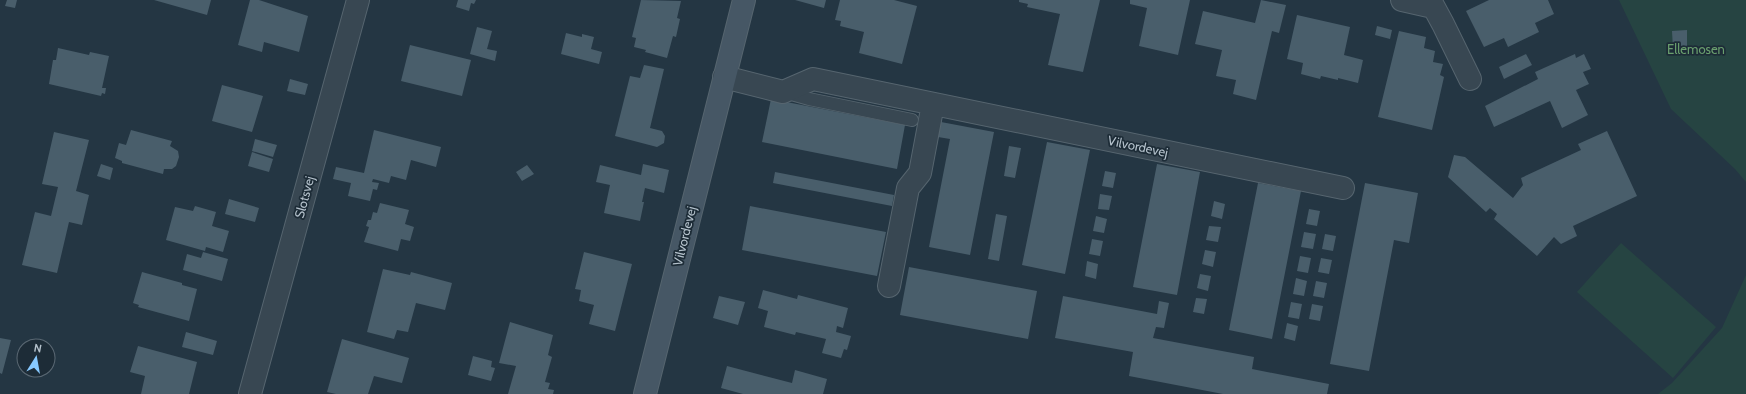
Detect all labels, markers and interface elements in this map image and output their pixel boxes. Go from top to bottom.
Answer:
park label: Ellemosen [1667,41,1725,57]
street label: Vilvordevej [1106,132,1170,161]
street label: Slotsvej [291,174,318,220]
street label: Vilvordevej [669,204,700,268]
north arrow [16,338,56,378]
text: N [33,341,43,356]

